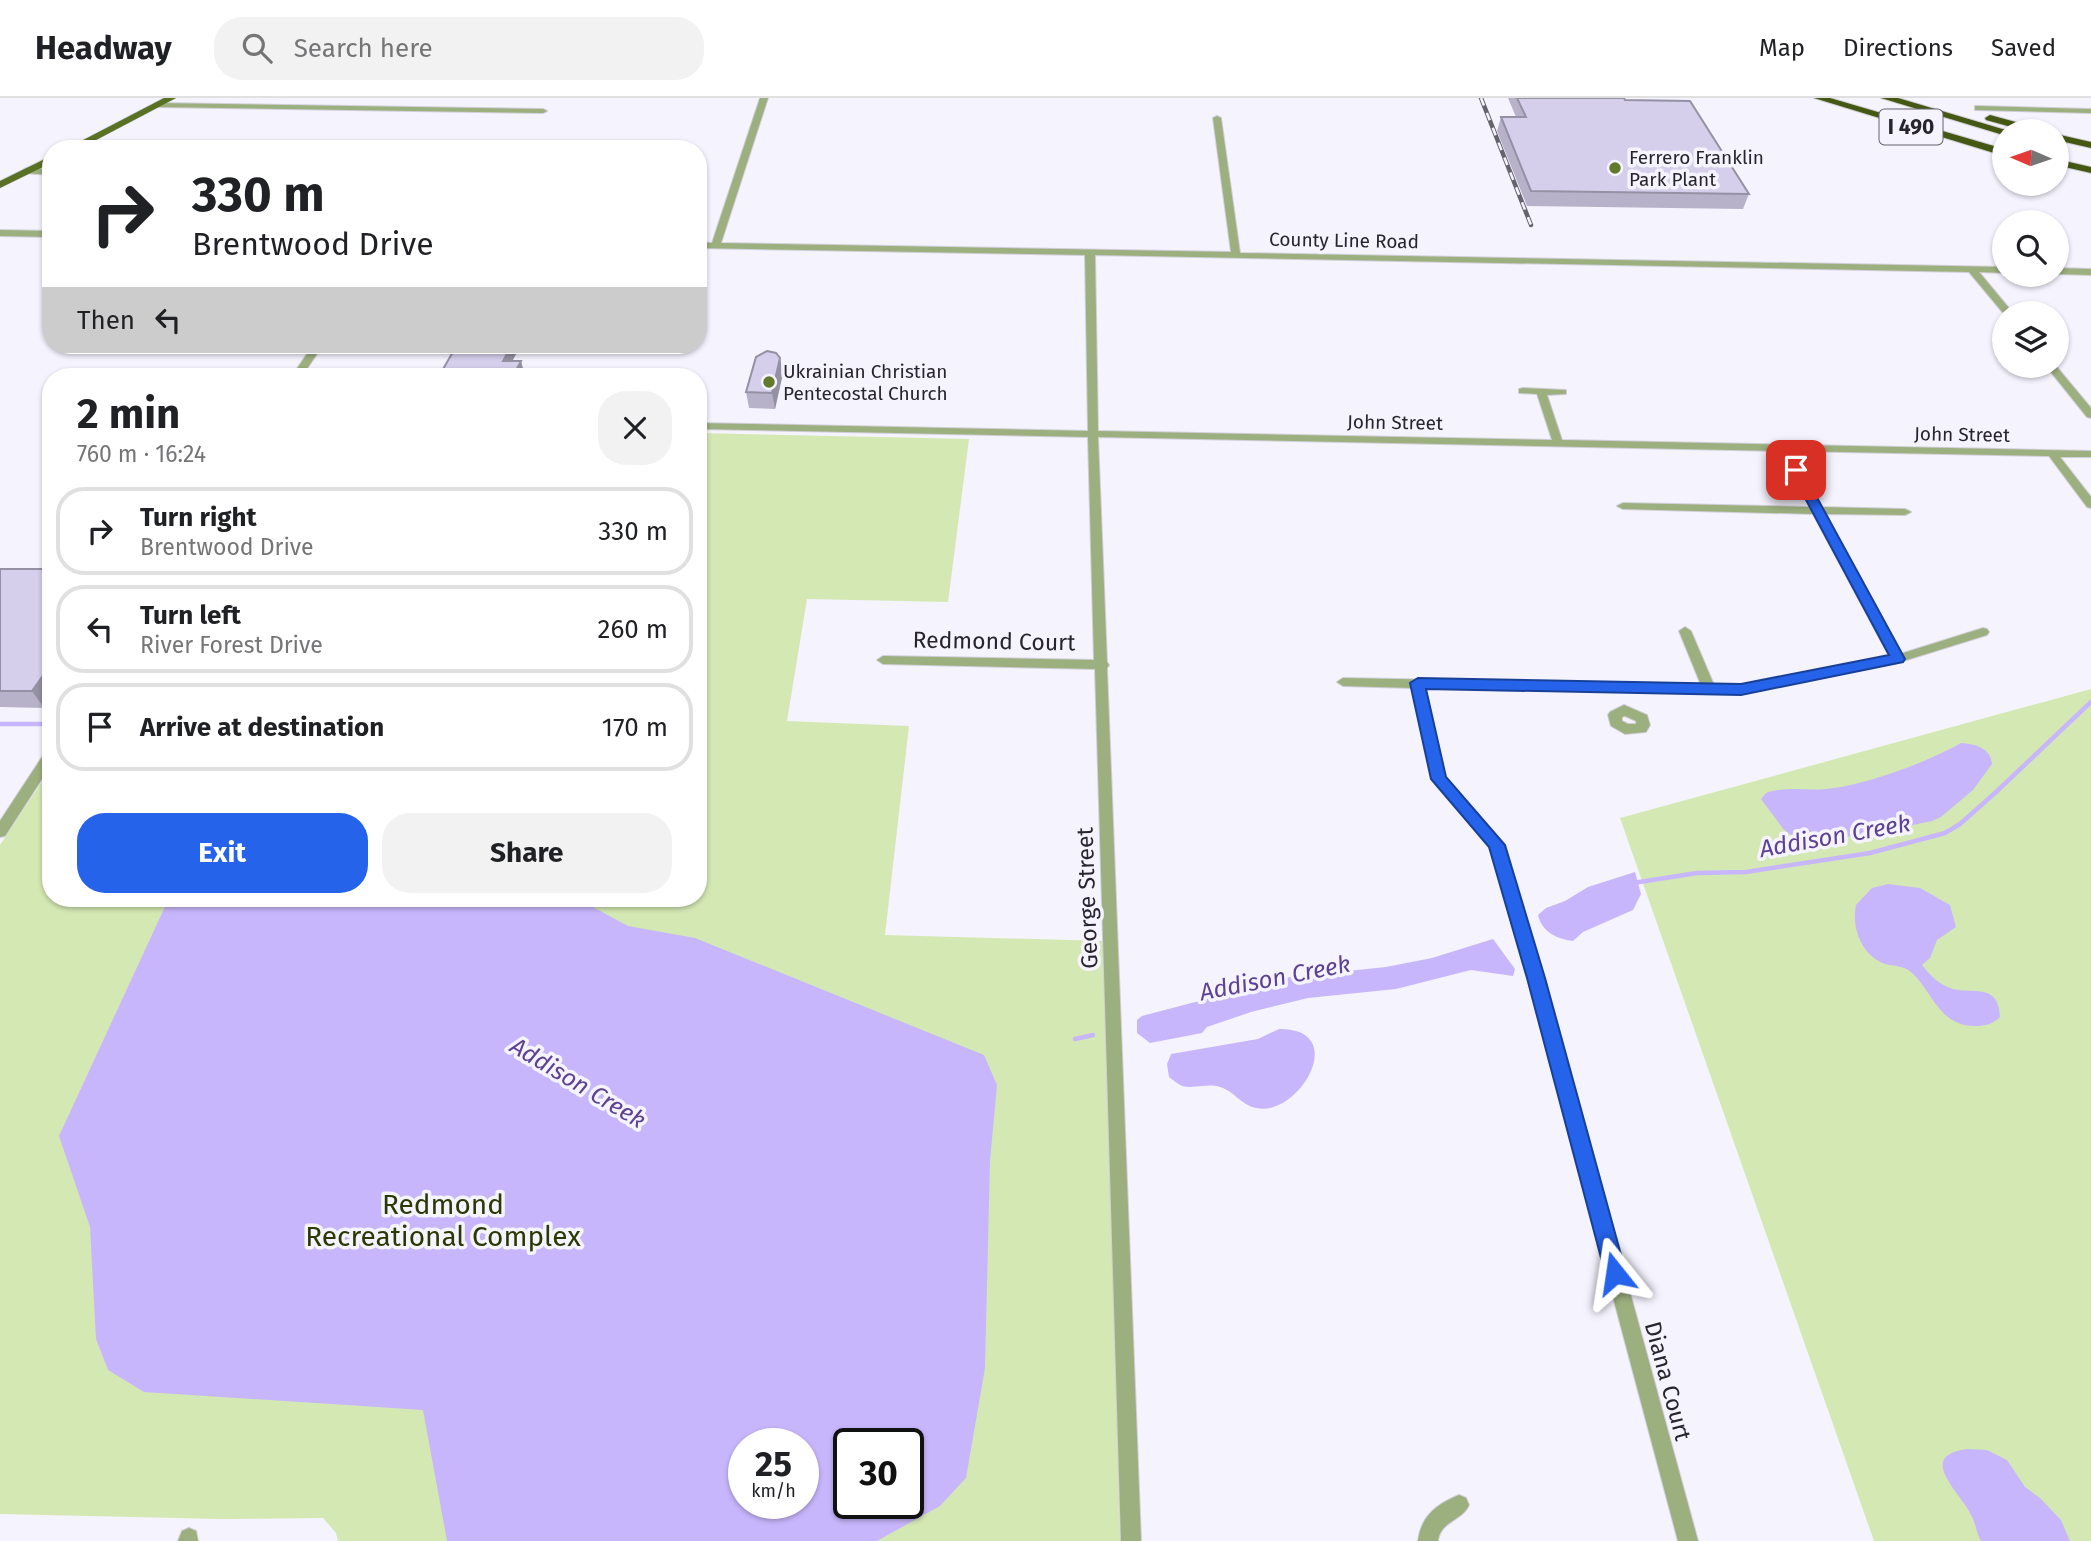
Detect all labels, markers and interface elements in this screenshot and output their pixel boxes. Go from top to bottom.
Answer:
search box [214,17,704,80]
text: Headway [35,28,172,68]
icon: search [238,29,276,67]
text: Search here [294,33,433,64]
text: Map [1759,34,1805,62]
text: Directions [1843,34,1953,62]
text: Saved [1991,34,2056,62]
road number: I 490 [1880,110,1942,144]
north arrow [1992,119,2068,196]
map controls [1992,119,2069,378]
place label: Ferrero Franklin Park Plant [1629,146,1764,191]
marker: Ferrero Franklin Park Plant [1607,160,1623,176]
text: 330 m [192,165,325,224]
icon: right [77,168,168,259]
button: search [1992,210,2069,287]
text: Brentwood Drive [192,225,434,263]
street label: County Line Road [1269,228,1419,253]
icon: left [149,301,187,339]
button: layers [1992,301,2069,378]
text: Then [77,305,135,336]
place label: Ukrainian Christian Pentecostal Church [783,360,948,405]
marker: Ukrainian Christian Pentecostal Church [761,374,777,390]
text: 2 min [77,389,180,439]
button: close [598,391,672,465]
street label: John Street [1347,410,1443,435]
street label: John Street [1914,422,2010,447]
text: 760 m · 16:24 [77,440,206,468]
pin [1766,440,1826,500]
icon: arrive [1777,451,1815,489]
text: Turn right [140,502,257,533]
icon: right [81,512,119,550]
text: 330 m [598,516,668,547]
text: Brentwood Drive [140,533,314,561]
text: Turn left [140,600,241,631]
icon: left [81,610,119,648]
text: 260 m [598,614,668,645]
street label: Redmond Court [912,626,1076,656]
text: River Forest Drive [140,631,323,659]
icon: arrive [81,708,119,746]
text: Arrive at destination [140,712,384,743]
text: 170 m [602,712,668,743]
water label: Addison Creek [1756,809,1913,863]
button: Exit [77,813,368,893]
button: Share [382,813,672,893]
street label: George Street [1071,826,1103,969]
water label: Addison Creek [1196,950,1353,1007]
water label: Addison Creek [504,1031,651,1134]
park label: Redmond Recreational Complex [305,1188,581,1253]
position arrow [1578,1236,1652,1310]
street label: Diana Court [1639,1318,1698,1444]
speed limit sign: 30 [833,1428,924,1519]
text: 25 [755,1443,792,1485]
text: km/h [751,1480,796,1502]

